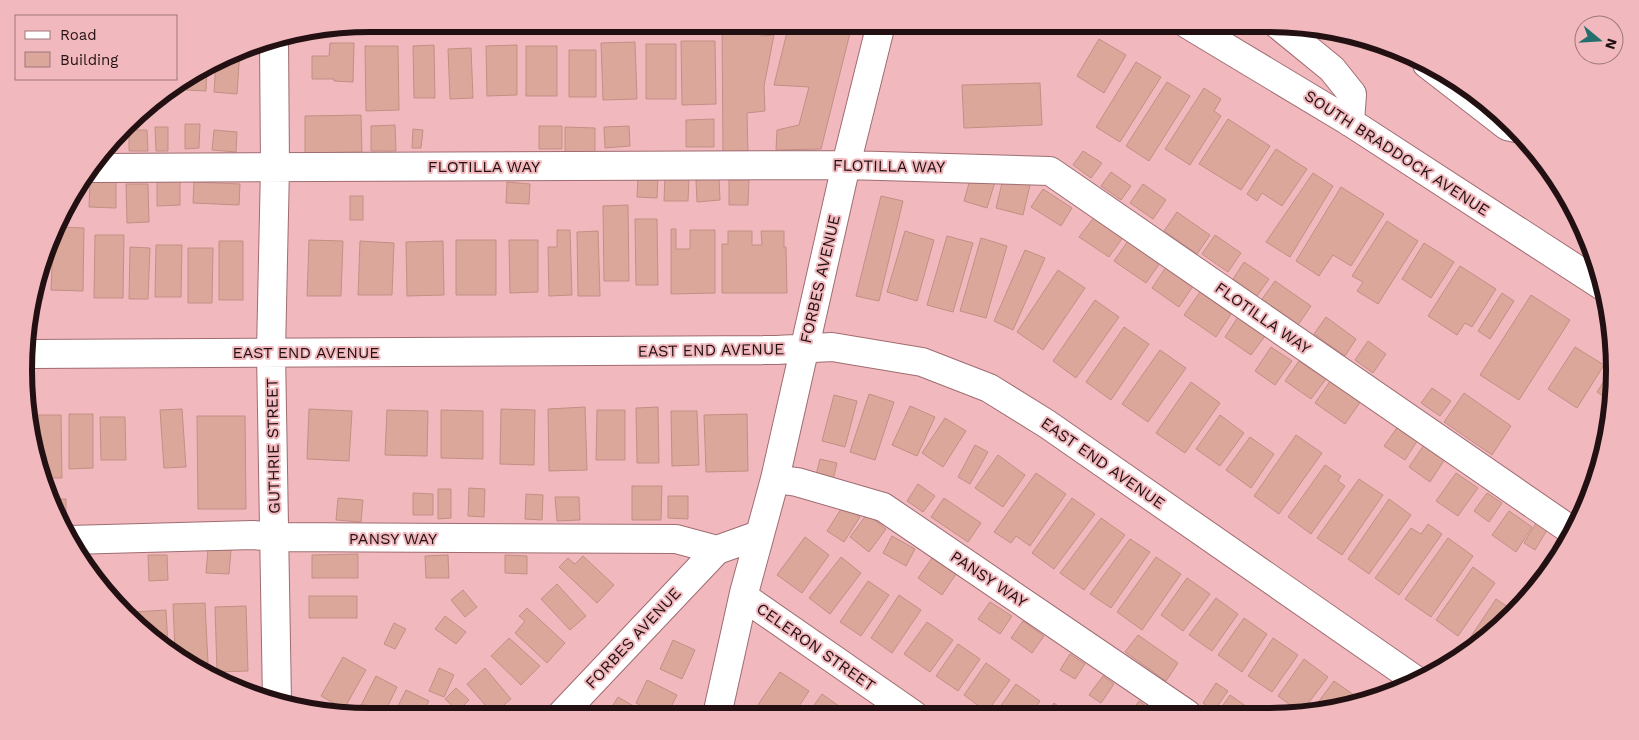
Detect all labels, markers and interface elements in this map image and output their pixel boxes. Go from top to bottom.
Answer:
legend [15,15,178,80]
north arrow [1574,15,1624,65]
text: Road [60,26,97,44]
text: N [1602,37,1621,51]
text: Building [60,51,118,69]
street label: SOUTH BRADDOCK AVENUE [1301,86,1493,220]
street label: FLOTILLA WAY [833,156,945,176]
street label: FLOTILLA WAY [428,157,540,176]
street label: FORBES AVENUE [796,213,844,345]
street label: FLOTILLA WAY [1211,278,1315,358]
street label: EAST END AVENUE [637,339,785,361]
street label: EAST END AVENUE [233,343,379,362]
street label: GUTHRIE STREET [262,378,284,514]
street label: EAST END AVENUE [1037,413,1169,513]
street label: PANSY WAY [349,529,437,548]
street label: PANSY WAY [947,546,1031,612]
street label: FORBES AVENUE [581,583,685,693]
street label: CELERON STREET [753,599,879,695]

